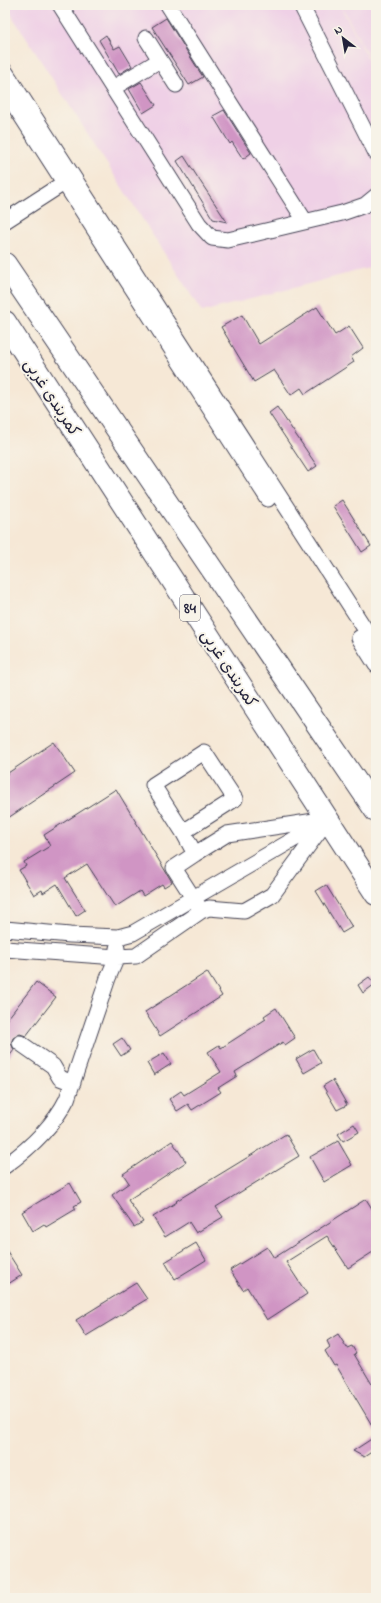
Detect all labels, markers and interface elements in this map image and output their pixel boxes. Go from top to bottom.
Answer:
north arrow [323,18,363,58]
text: N [331,22,346,39]
street label: کمربندی غربی [17,354,86,442]
road number: 84 [180,595,200,621]
street label: کمربندی غربی [194,625,263,713]

